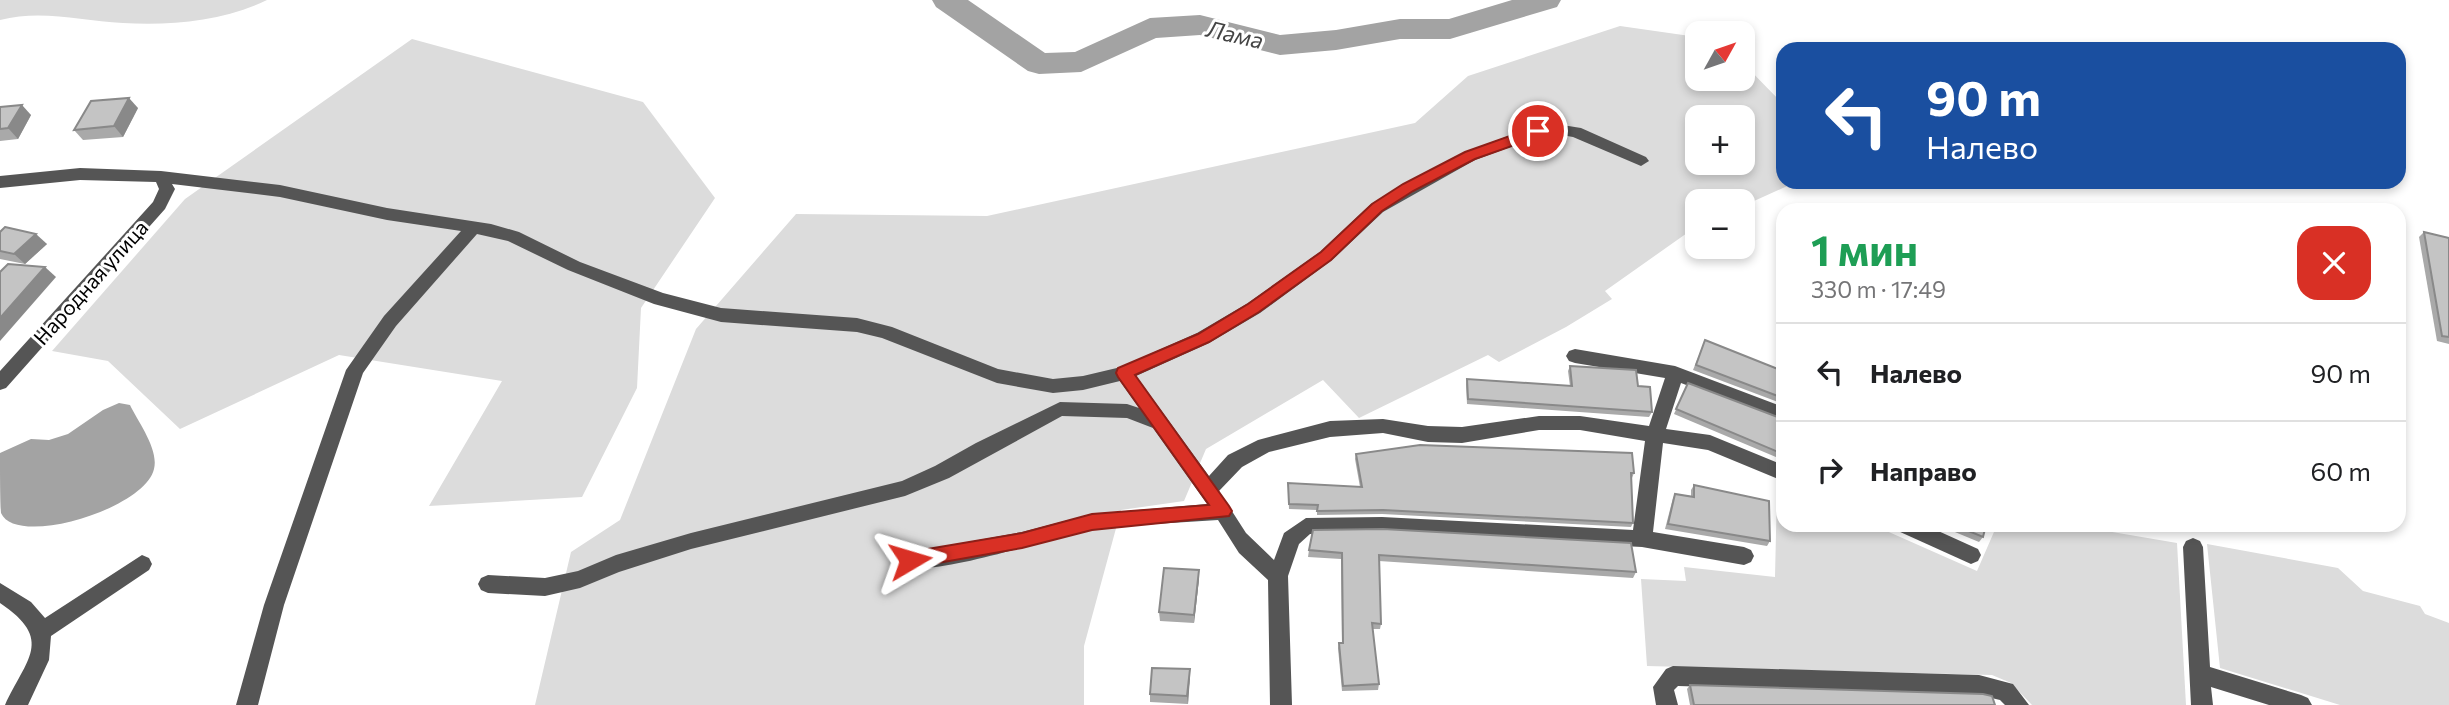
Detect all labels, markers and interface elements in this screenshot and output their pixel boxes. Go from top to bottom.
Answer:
water label: Лама [1203,14,1266,54]
north arrow [1685,21,1755,91]
map controls [1685,21,1755,259]
text: 90 m [1926,66,2041,126]
icon: left [1811,70,1902,161]
pin [1508,101,1568,161]
button: + [1685,105,1755,175]
icon: arrive [1519,112,1557,150]
text: Налево [1926,126,2038,166]
button: − [1685,189,1755,259]
street label: Народная улица [28,215,152,349]
text: 1 мин [1811,223,1918,275]
button: close [2297,226,2371,300]
text: 330 m · 17:49 [1811,275,1946,303]
icon: left [1811,353,1849,391]
text: Налево [1870,357,1962,388]
text: 90 m [2311,357,2371,388]
icon: right [1811,451,1849,489]
text: Направо [1870,455,1977,486]
text: 60 m [2311,455,2371,486]
position arrow [873,523,947,597]

